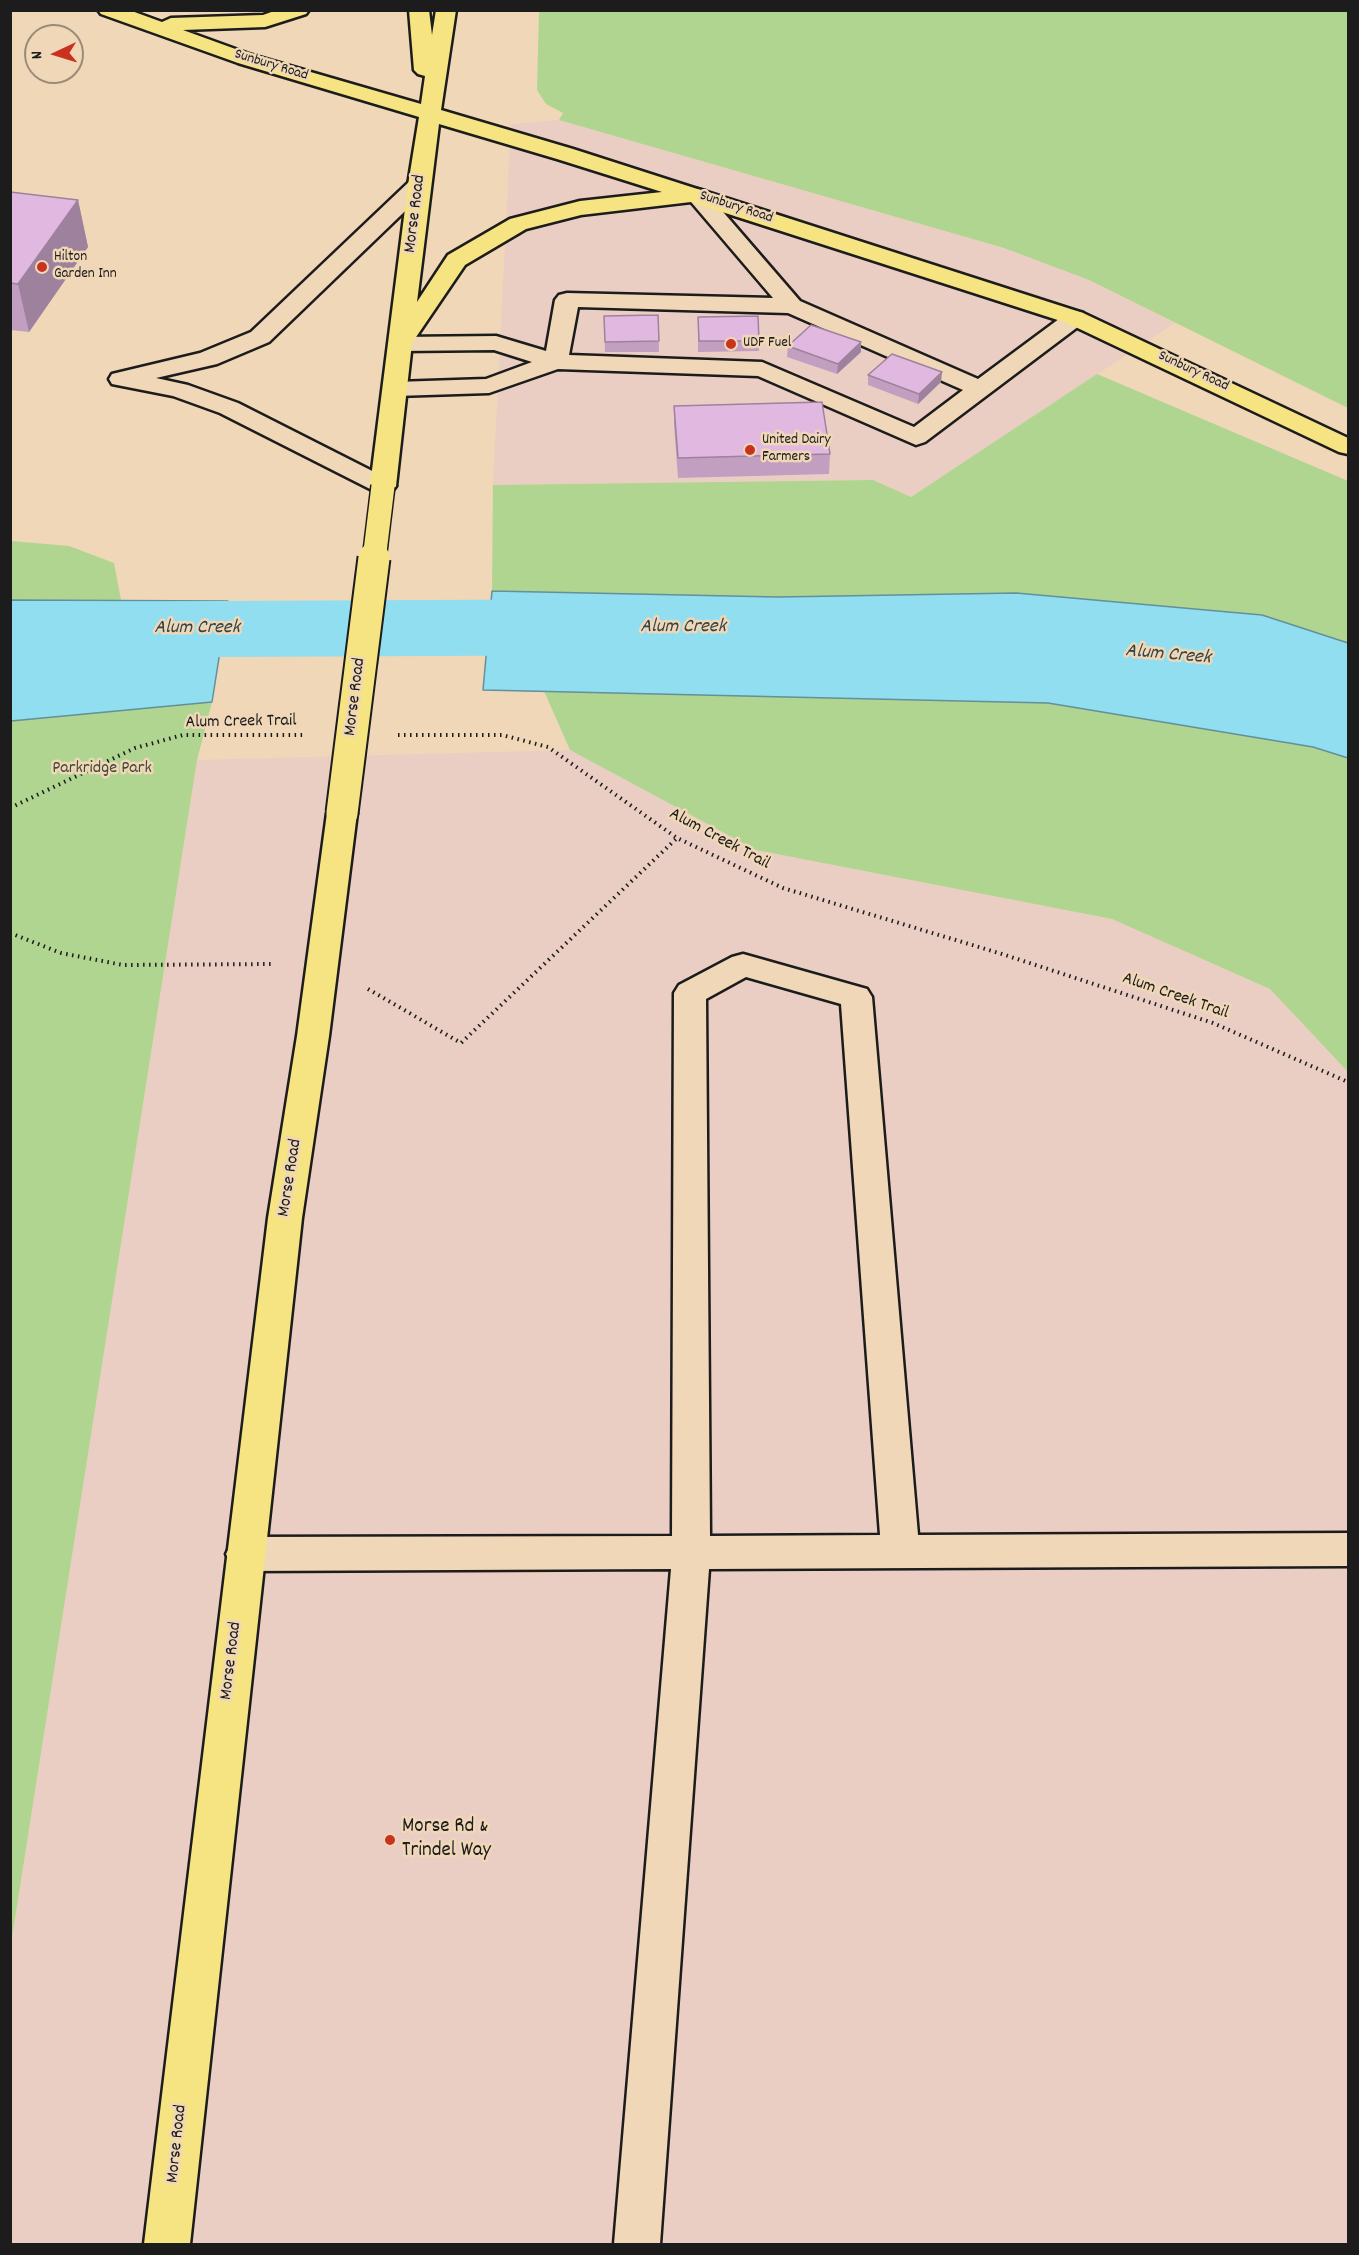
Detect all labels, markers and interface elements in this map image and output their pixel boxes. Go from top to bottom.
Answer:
north arrow [24,24,84,84]
street label: Sunbury Road [232,46,310,86]
text: N [26,50,49,60]
street label: Morse Road [400,174,432,254]
street label: Sunbury Road [697,188,775,228]
place label: Hilton Garden Inn [54,249,117,284]
marker: Hilton Garden Inn [35,260,49,274]
place label: UDF Fuel [743,335,791,353]
marker: UDF Fuel [724,337,738,351]
street label: Sunbury Road [1155,348,1231,396]
place label: United Dairy Farmers [762,432,831,467]
marker: United Dairy Farmers [743,443,757,457]
water label: Alum Creek [640,616,726,640]
water label: Alum Creek [154,617,240,641]
water label: Alum Creek [1124,640,1212,672]
street label: Morse Road [340,657,372,737]
street label: Alum Creek Trail [185,711,297,735]
park label: Parkridge Park [52,759,152,781]
street label: Alum Creek Trail [665,804,773,876]
street label: Alum Creek Trail [1119,969,1231,1025]
street label: Morse Road [274,1138,308,1218]
street label: Morse Road [216,1621,248,1701]
place label: Morse Rd & Trindel Way [402,1815,491,1865]
marker: Morse Rd & Trindel Way [383,1833,397,1847]
street label: Morse Road [163,2104,193,2184]

